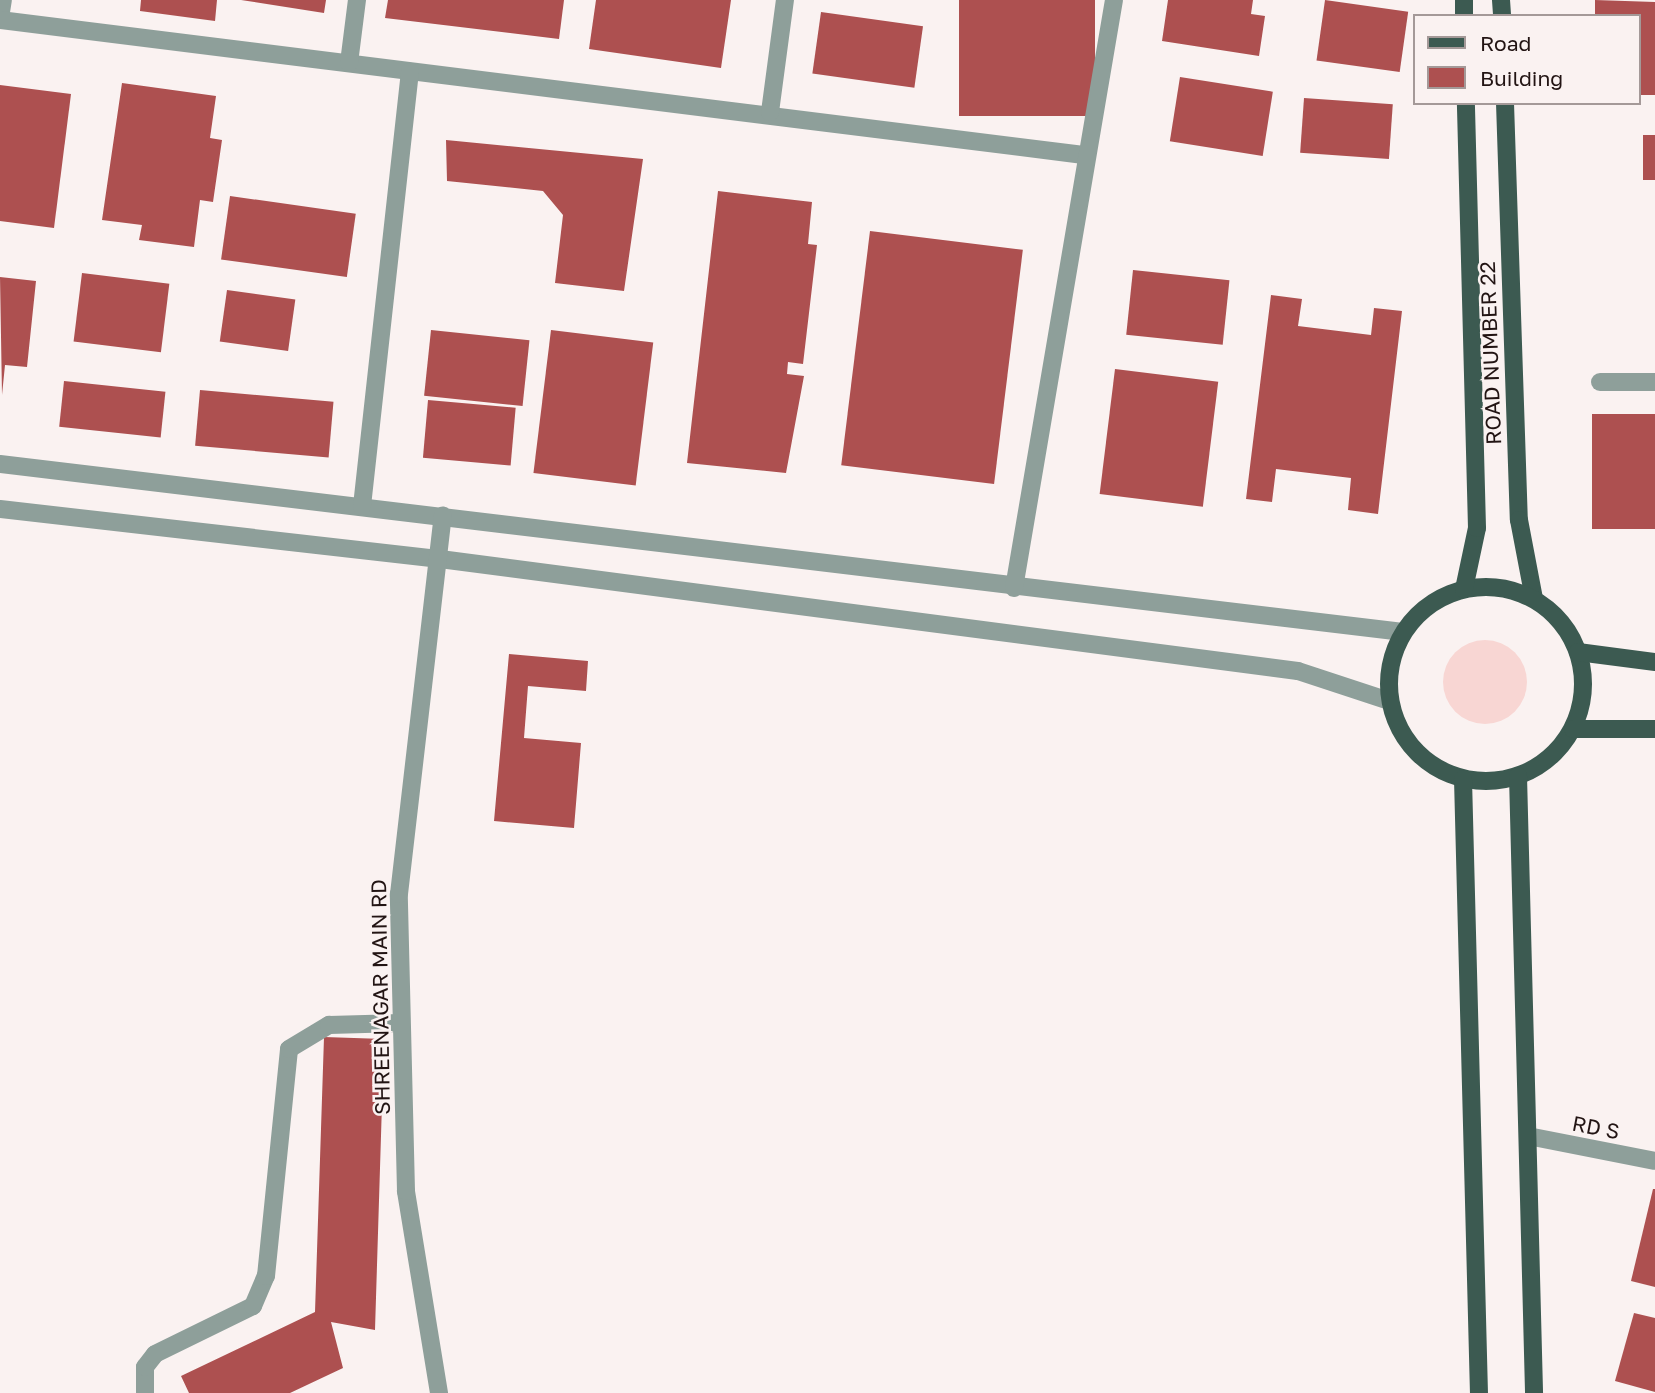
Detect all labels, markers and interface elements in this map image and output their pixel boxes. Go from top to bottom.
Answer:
legend [1414,14,1641,105]
text: Road [1480,30,1531,56]
text: Building [1480,65,1563,91]
street label: ROAD NUMBER 22 [1474,261,1506,445]
street label: SHREENAGAR MAIN RD [365,879,395,1115]
street label: RD S [1570,1110,1622,1144]

